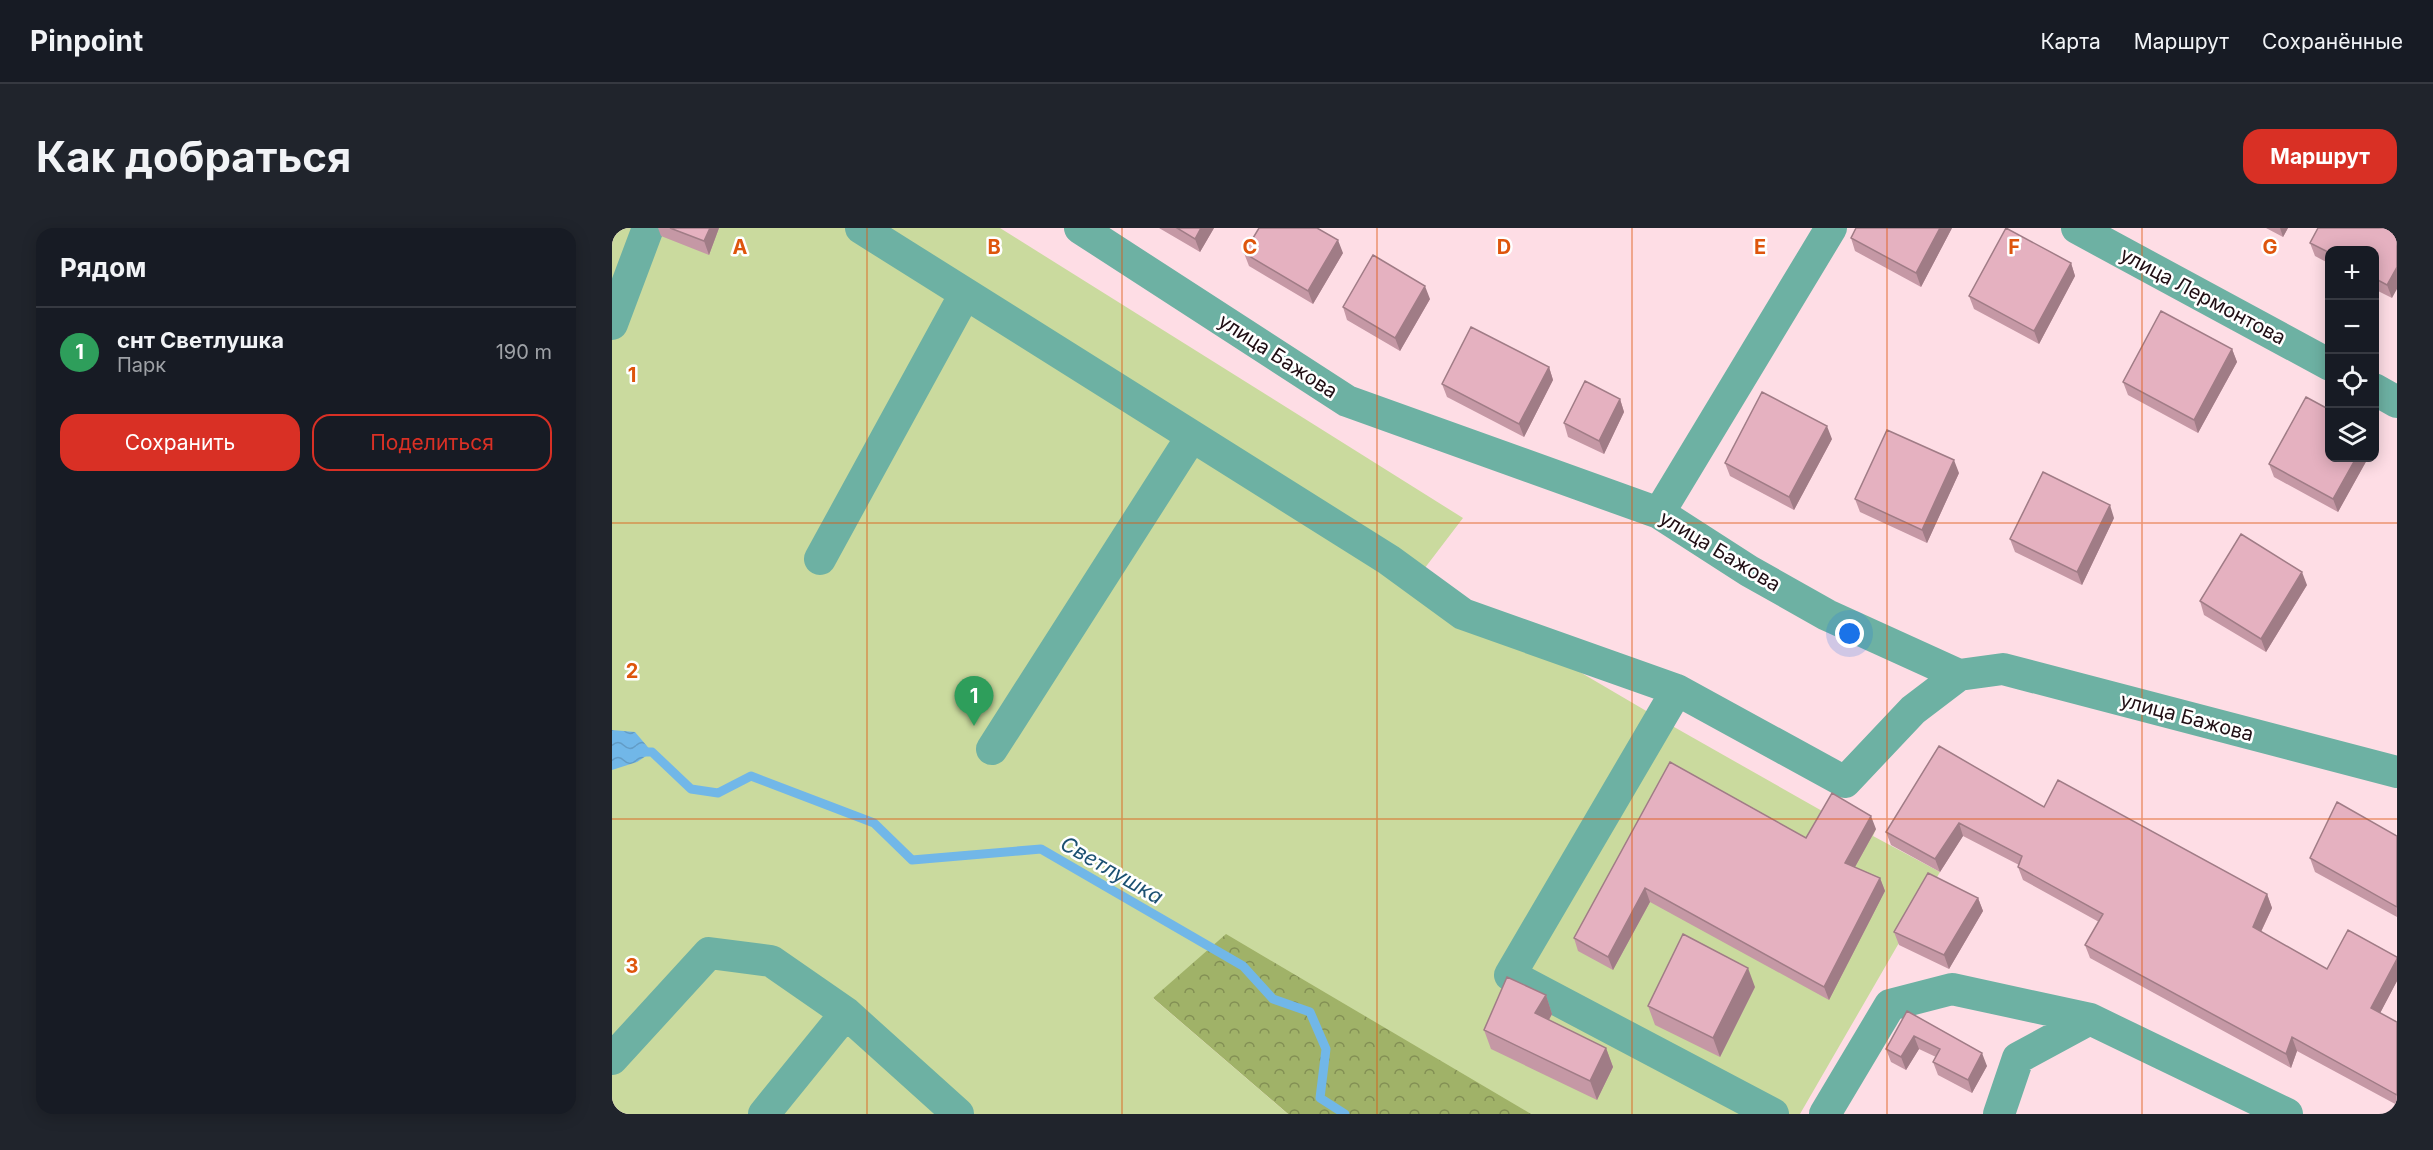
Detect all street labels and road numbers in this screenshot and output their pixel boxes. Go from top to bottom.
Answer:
street label: улица Лермонтова [2116,242,2290,350]
street label: улица Бажова [1214,309,1342,403]
street label: улица Бажова [1655,505,1785,597]
street label: улица Бажова [2118,688,2256,746]

